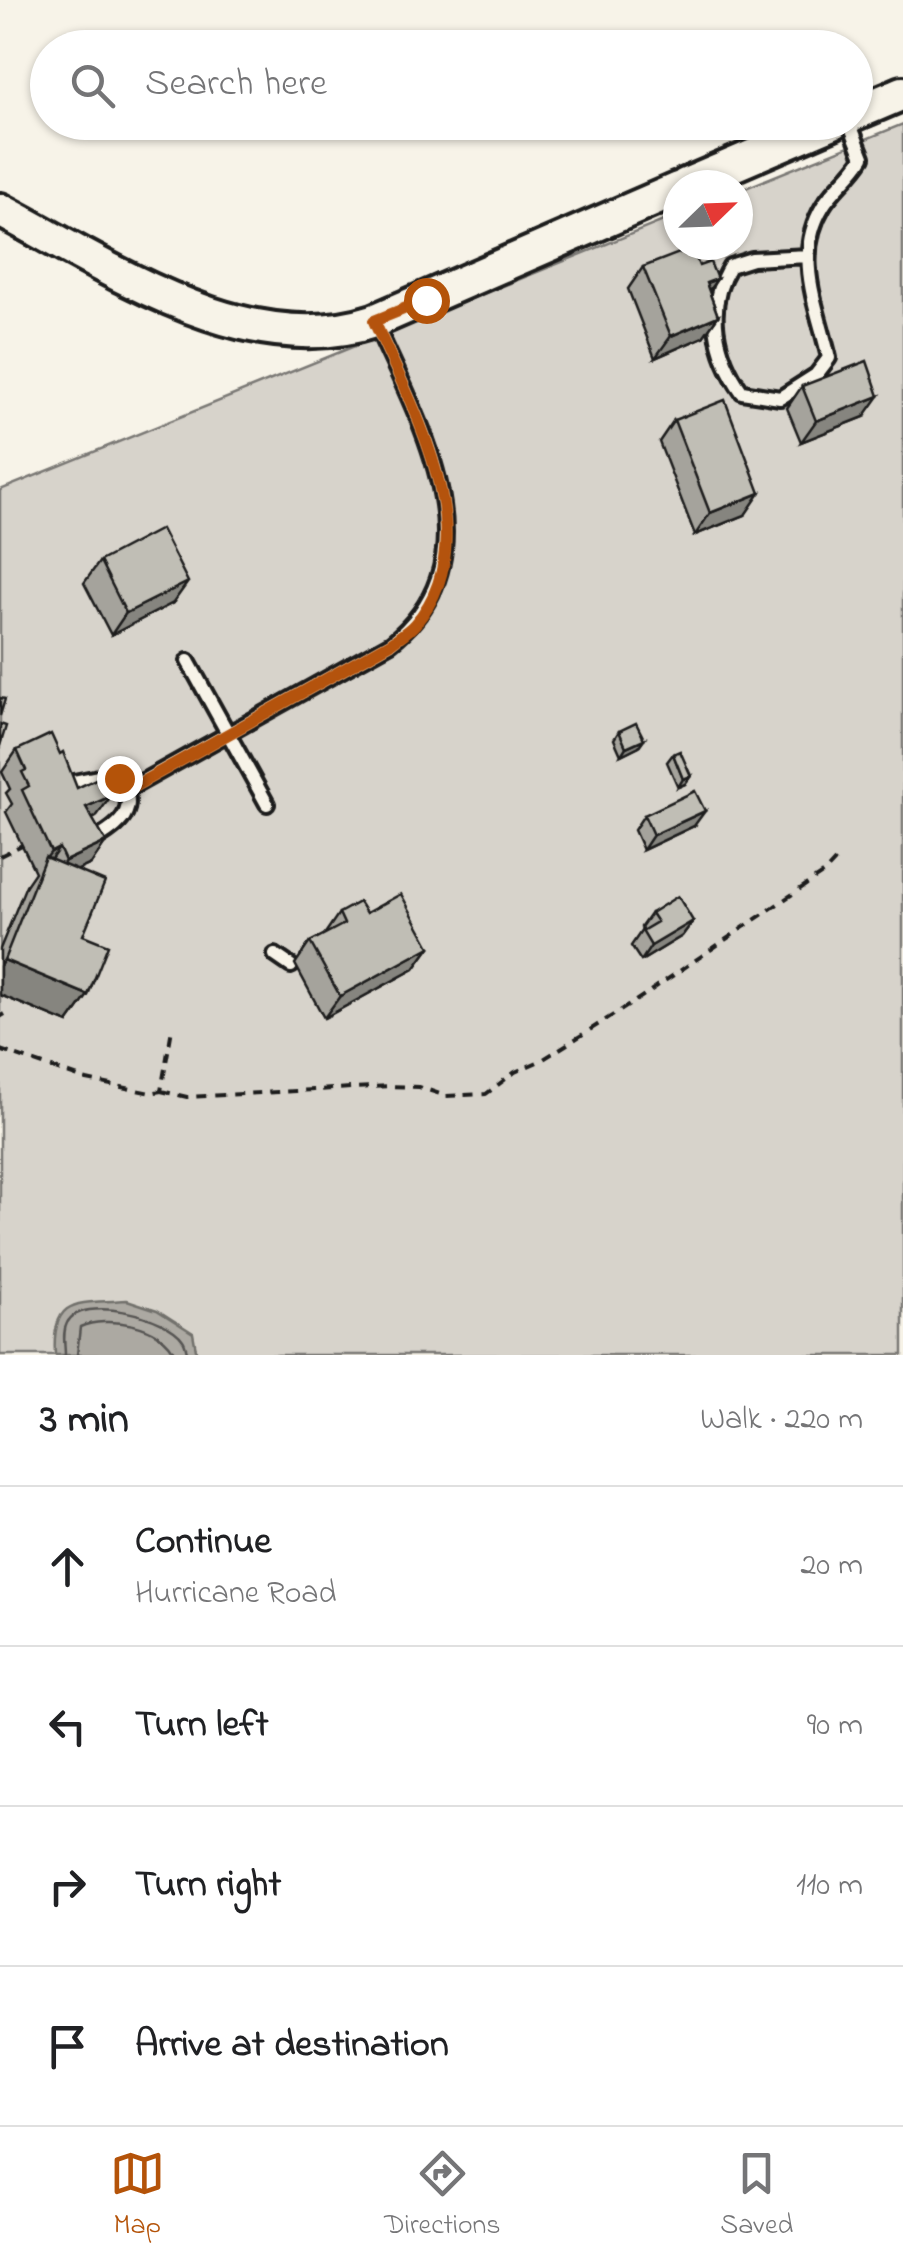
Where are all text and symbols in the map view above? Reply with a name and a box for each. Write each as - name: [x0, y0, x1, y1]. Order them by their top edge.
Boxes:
- search box: [30, 30, 873, 140]
- text: Search here: [145, 57, 327, 113]
- icon: search: [65, 58, 120, 113]
- north arrow: [663, 170, 753, 260]
- route start: [404, 278, 450, 324]
- route end: [97, 756, 143, 802]
- text: 3 min: [40, 1390, 129, 1451]
- text: Walk · 220 m: [700, 1397, 863, 1444]
- text: Continue: [135, 1515, 271, 1571]
- icon: ahead: [40, 1539, 95, 1594]
- text: 20 m: [800, 1543, 863, 1590]
- text: Hurricane Road: [135, 1571, 337, 1618]
- text: Turn left: [135, 1698, 268, 1754]
- icon: left: [40, 1699, 95, 1754]
- text: 90 m: [807, 1703, 863, 1750]
- text: Turn right: [135, 1858, 281, 1914]
- icon: right: [40, 1859, 95, 1914]
- text: 110 m: [796, 1863, 863, 1910]
- text: Arrive at destination: [135, 2018, 449, 2074]
- icon: arrive: [40, 2019, 95, 2074]
- tab: Map: [110, 2146, 165, 2247]
- tab: Directions: [384, 2146, 501, 2247]
- tab: Saved: [720, 2146, 793, 2247]

